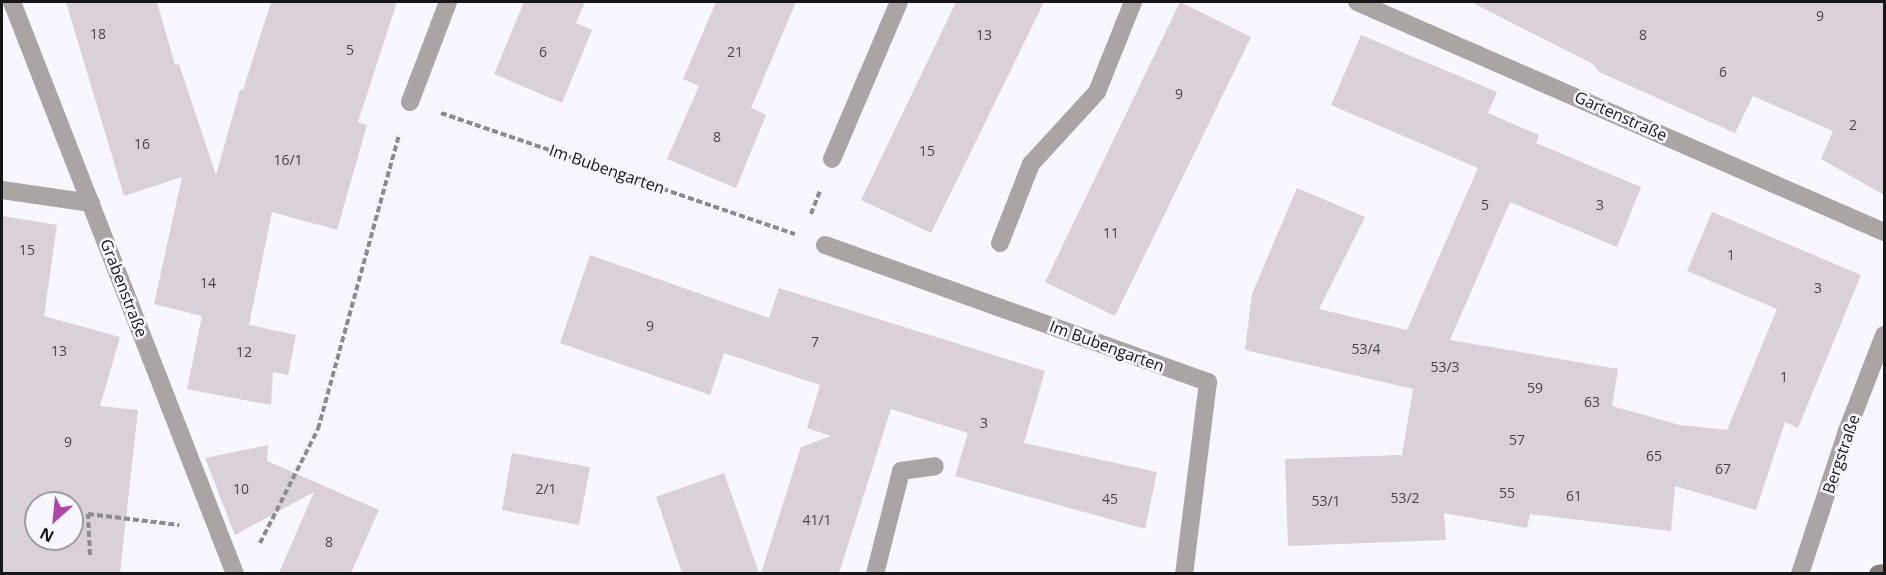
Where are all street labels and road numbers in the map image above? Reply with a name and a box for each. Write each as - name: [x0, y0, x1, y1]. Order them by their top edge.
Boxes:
- street label: Gartenstraße: [1572, 87, 1670, 145]
- street label: Im Bubengarten: [547, 140, 667, 198]
- street label: Grabenstraße: [97, 236, 151, 340]
- street label: Im Bubengarten: [1047, 316, 1167, 376]
- street label: Bergstraße: [1819, 412, 1863, 496]

